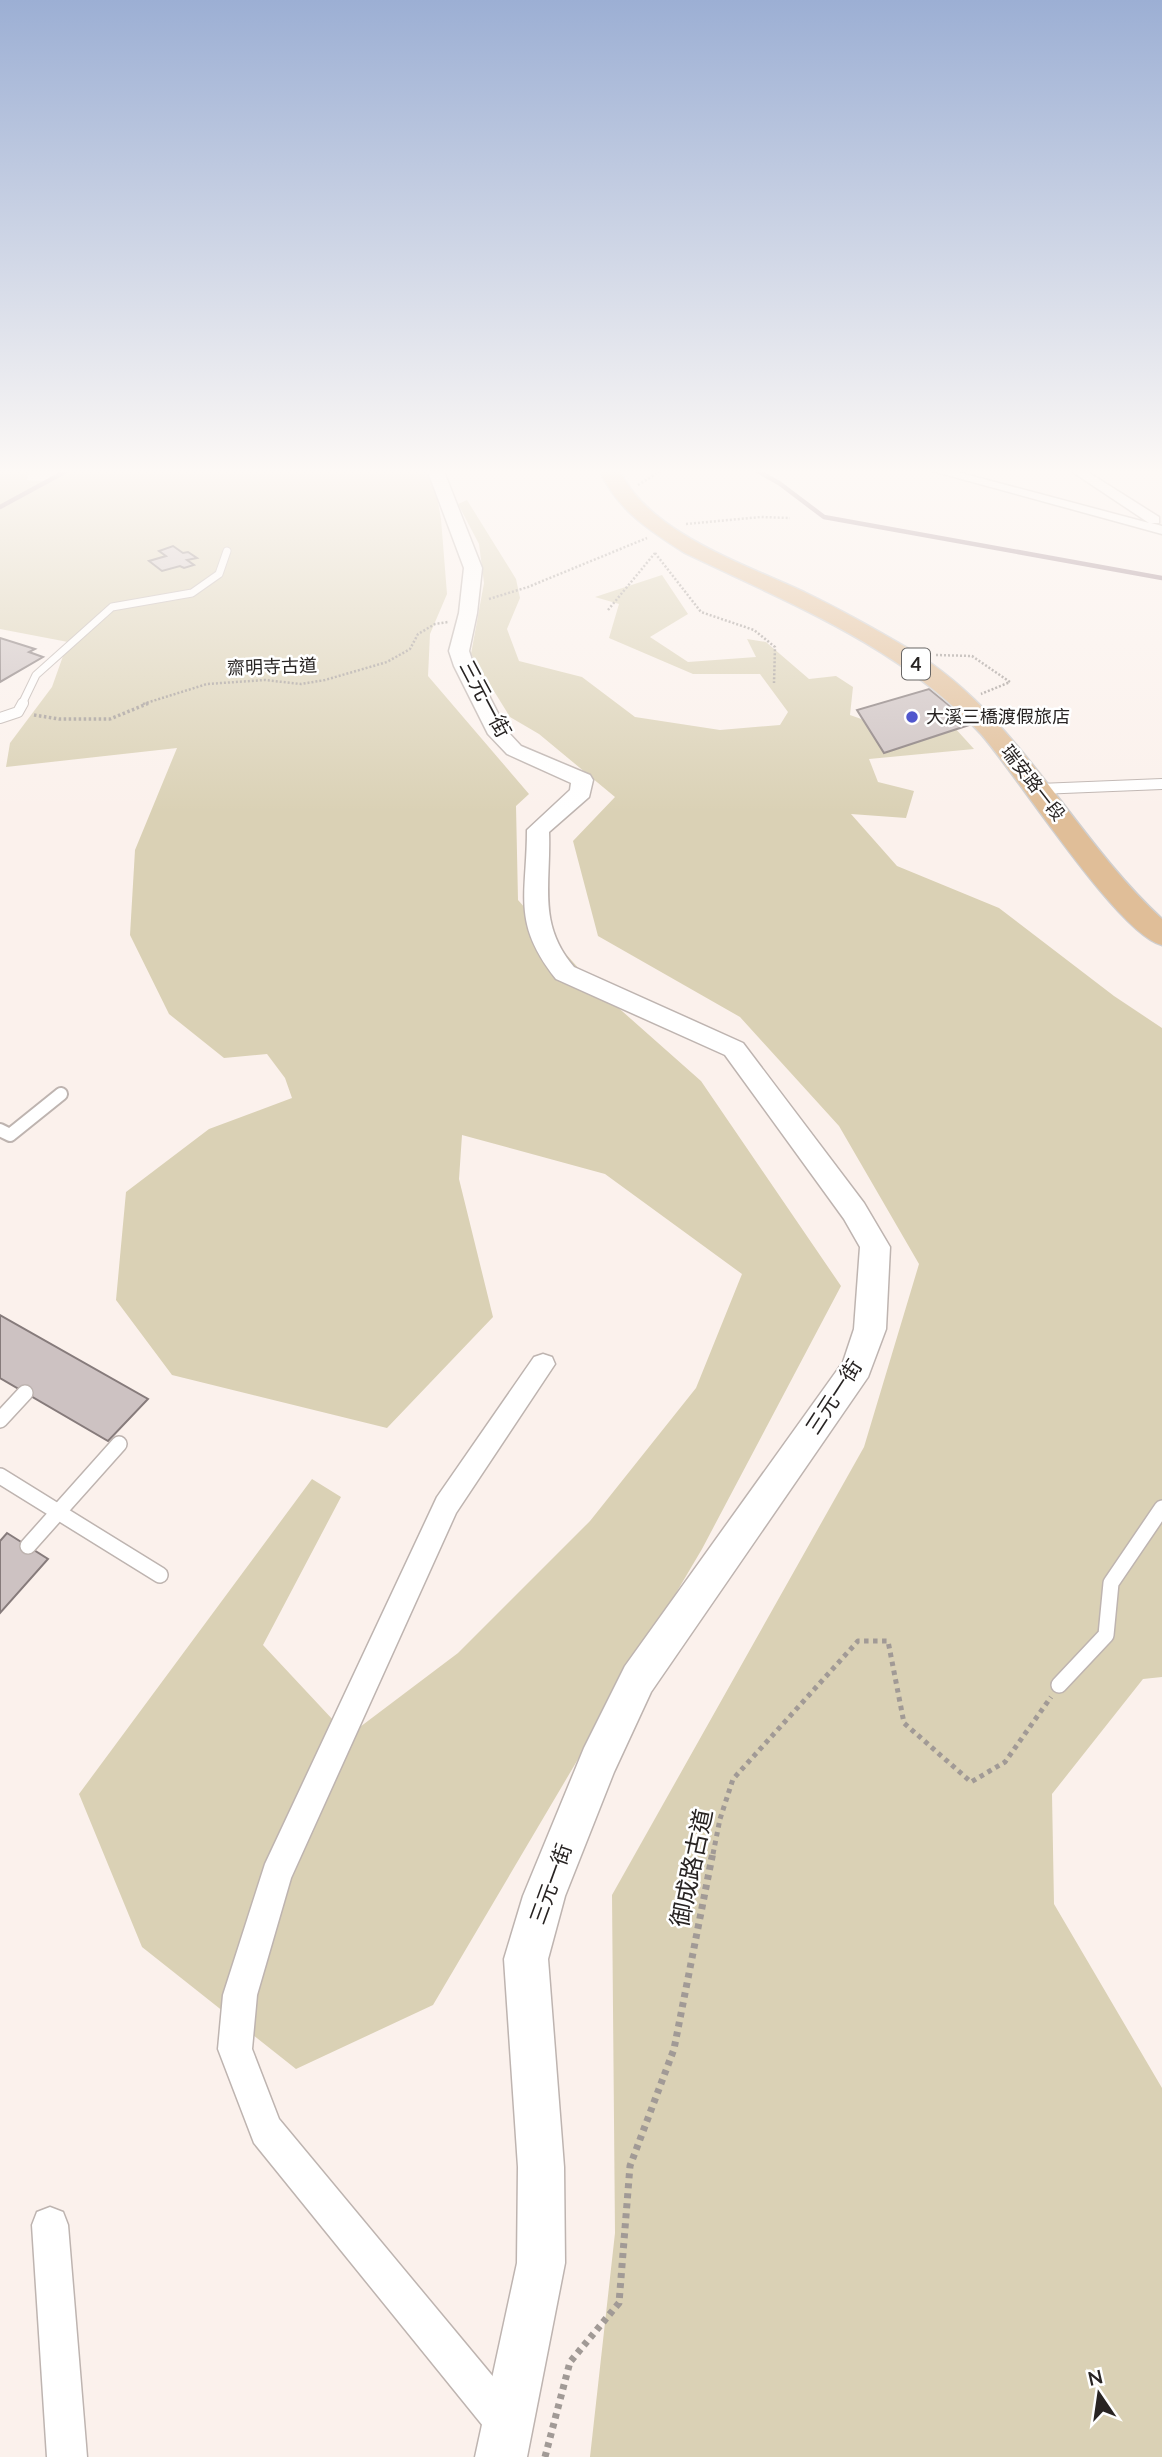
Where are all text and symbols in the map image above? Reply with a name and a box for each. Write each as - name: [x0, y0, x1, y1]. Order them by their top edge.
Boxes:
- road number: 4: [902, 649, 930, 680]
- street label: 齋明寺古道: [227, 653, 317, 679]
- street label: 三元一街: [456, 655, 517, 741]
- place label: 大溪三橋渡假旅店: [926, 705, 1070, 727]
- marker: 大溪三橋渡假旅店: [904, 709, 920, 725]
- street label: 瑞安路一段: [997, 740, 1070, 825]
- street label: 三元一街: [799, 1354, 866, 1438]
- street label: 御成路古道: [664, 1806, 717, 1929]
- street label: 三元一街: [523, 1840, 576, 1927]
- north arrow: [1064, 2359, 1134, 2429]
- text: N: [1085, 2364, 1105, 2390]

